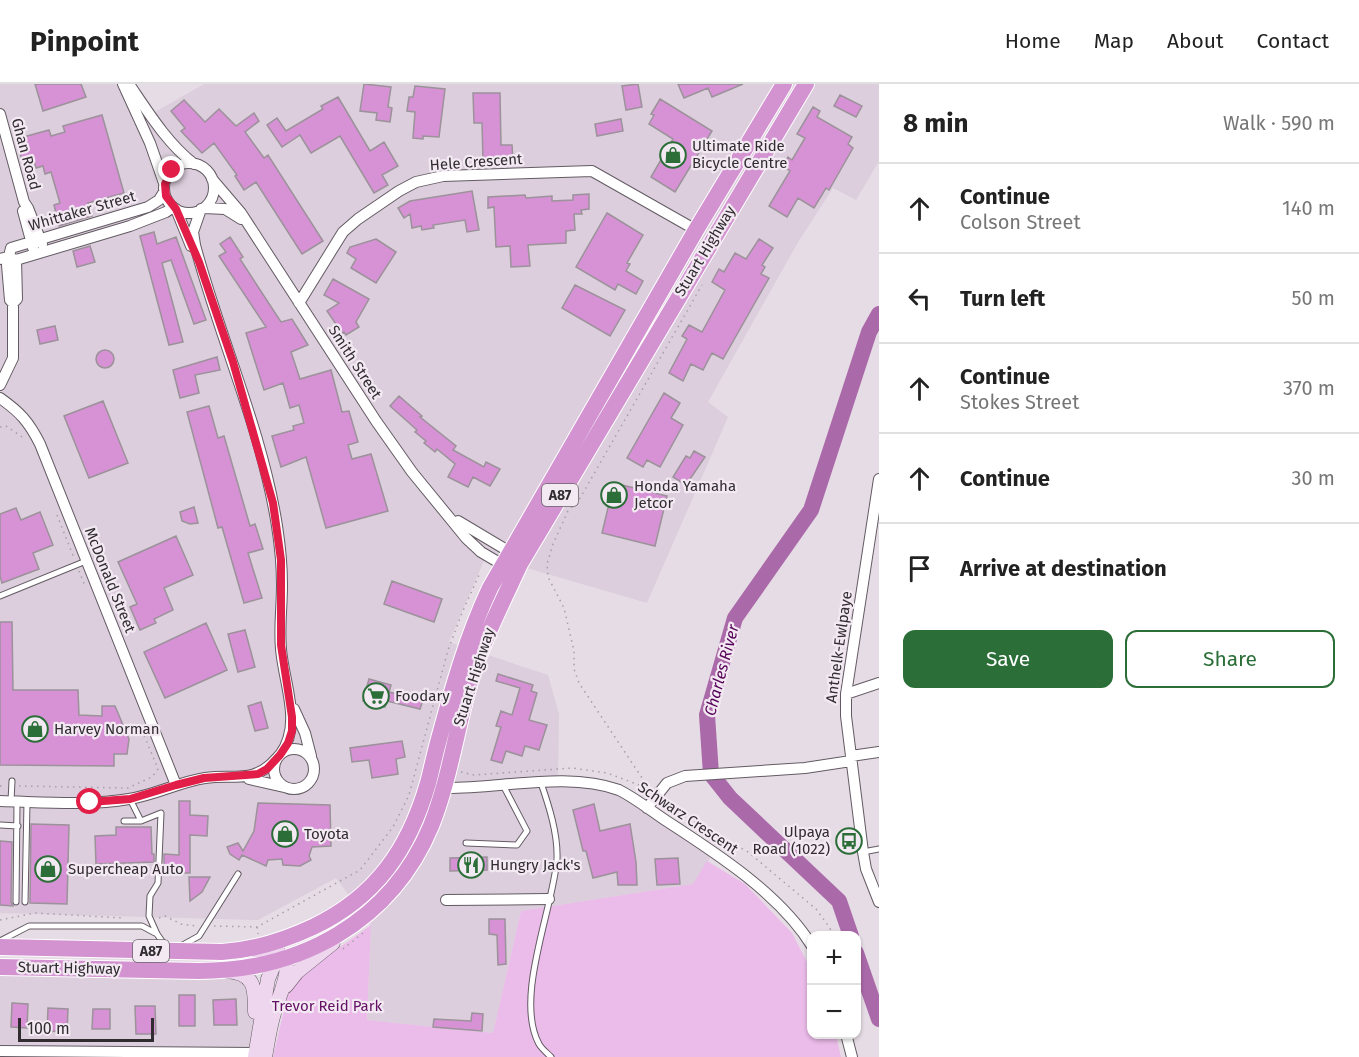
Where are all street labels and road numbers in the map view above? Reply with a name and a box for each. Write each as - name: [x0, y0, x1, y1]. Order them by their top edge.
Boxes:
- street label: Ghan Road: [8, 116, 44, 192]
- street label: Hele Crescent: [429, 150, 523, 174]
- street label: Whittaker Street: [26, 187, 138, 235]
- street label: Stuart Highway: [671, 202, 739, 300]
- street label: Smith Street: [325, 322, 386, 403]
- road number: A87: [542, 484, 578, 506]
- street label: McDonald Street: [81, 525, 140, 636]
- street label: Anthelk-Ewlpaye: [822, 590, 856, 704]
- street label: Stuart Highway: [450, 625, 499, 729]
- street label: Schwarz Crescent: [634, 778, 742, 858]
- road number: A87: [133, 940, 169, 962]
- street label: Stuart Highway: [18, 958, 121, 978]

